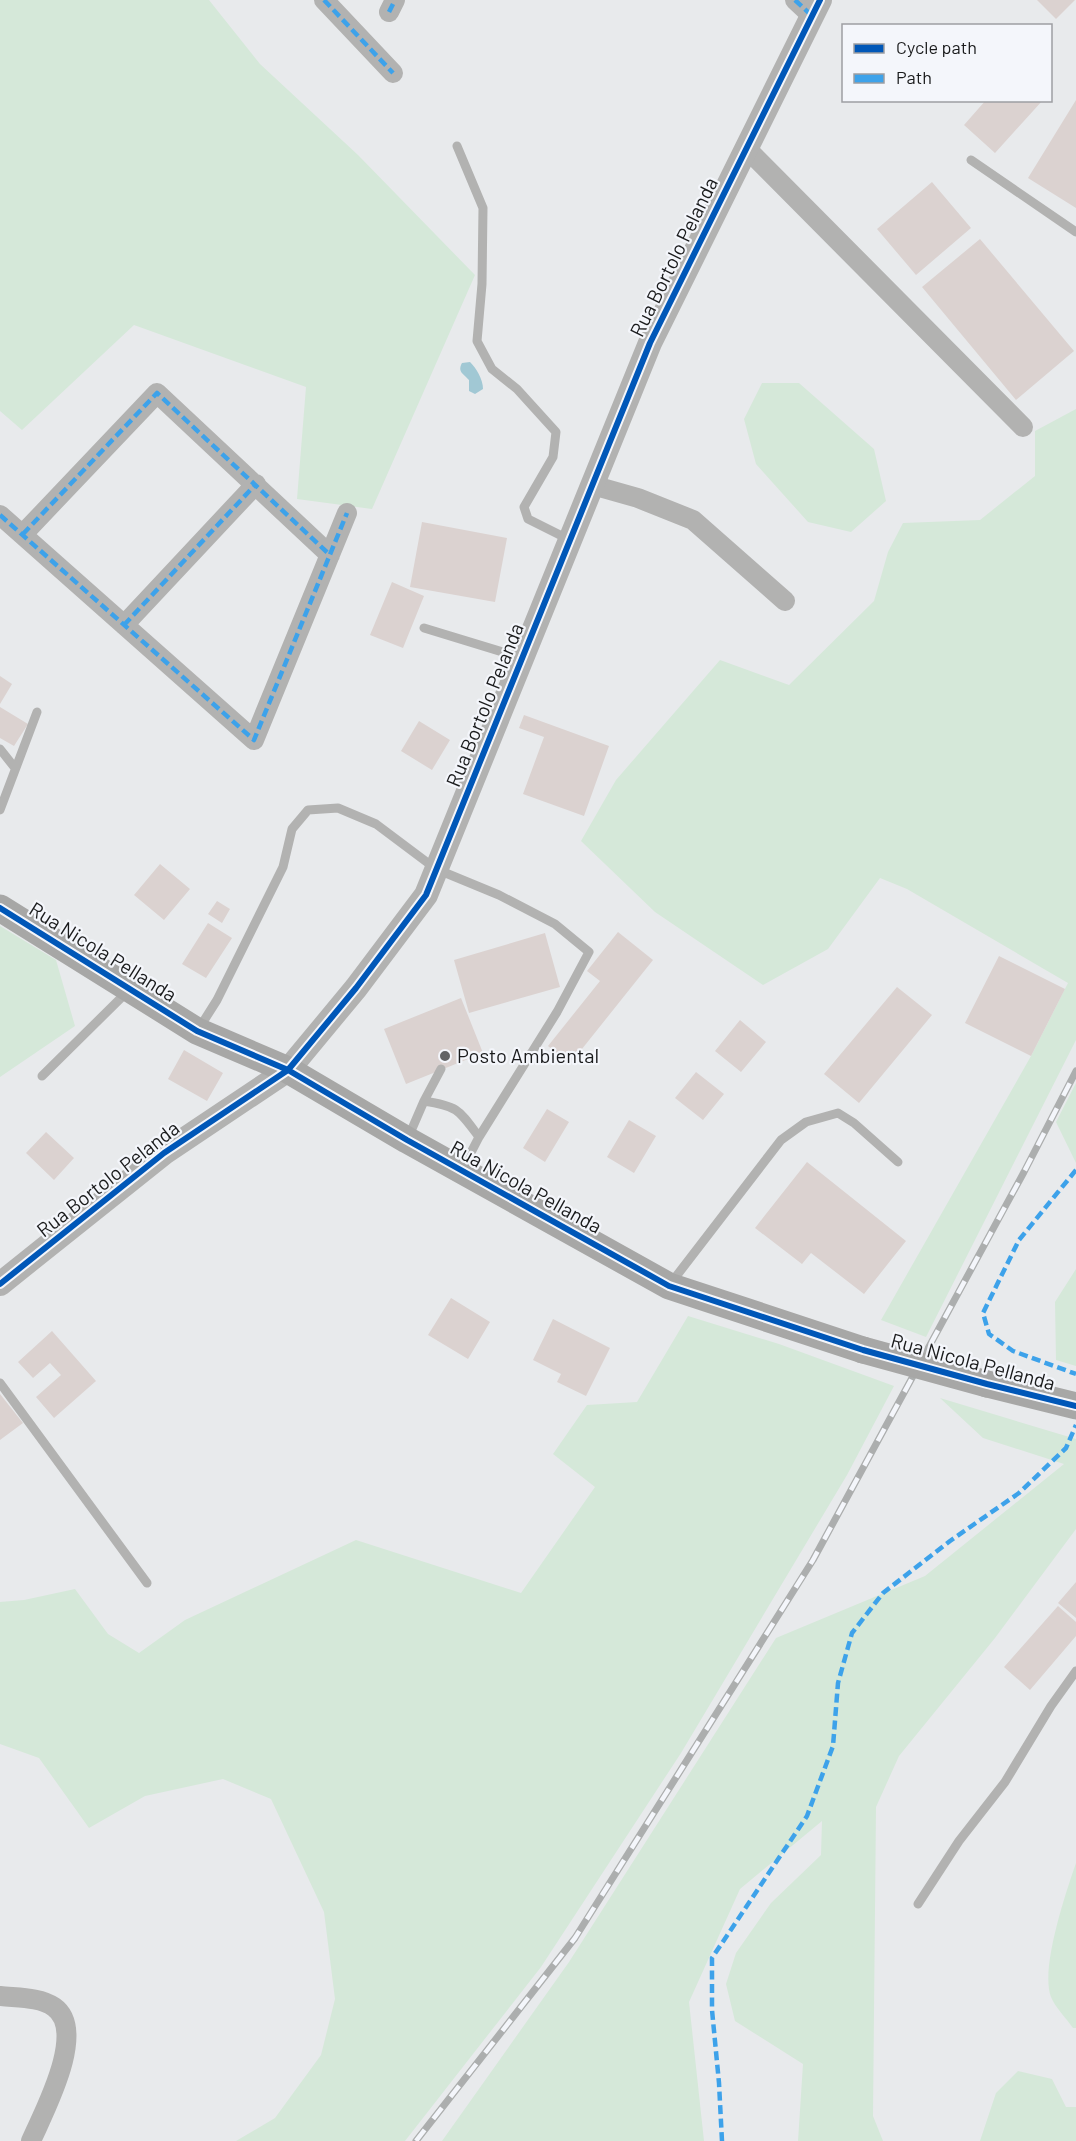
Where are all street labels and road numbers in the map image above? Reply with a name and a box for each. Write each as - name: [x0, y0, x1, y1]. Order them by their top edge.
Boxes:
- street label: Rua Bortolo Pelanda: [624, 173, 722, 340]
- street label: Rua Bortolo Pelanda: [440, 619, 528, 790]
- street label: Rua Nicola Pellanda: [25, 896, 182, 1006]
- street label: Rua Bortolo Pelanda: [31, 1115, 183, 1241]
- street label: Rua Nicola Pellanda: [447, 1135, 606, 1238]
- street label: Rua Nicola Pellanda: [888, 1328, 1058, 1395]

